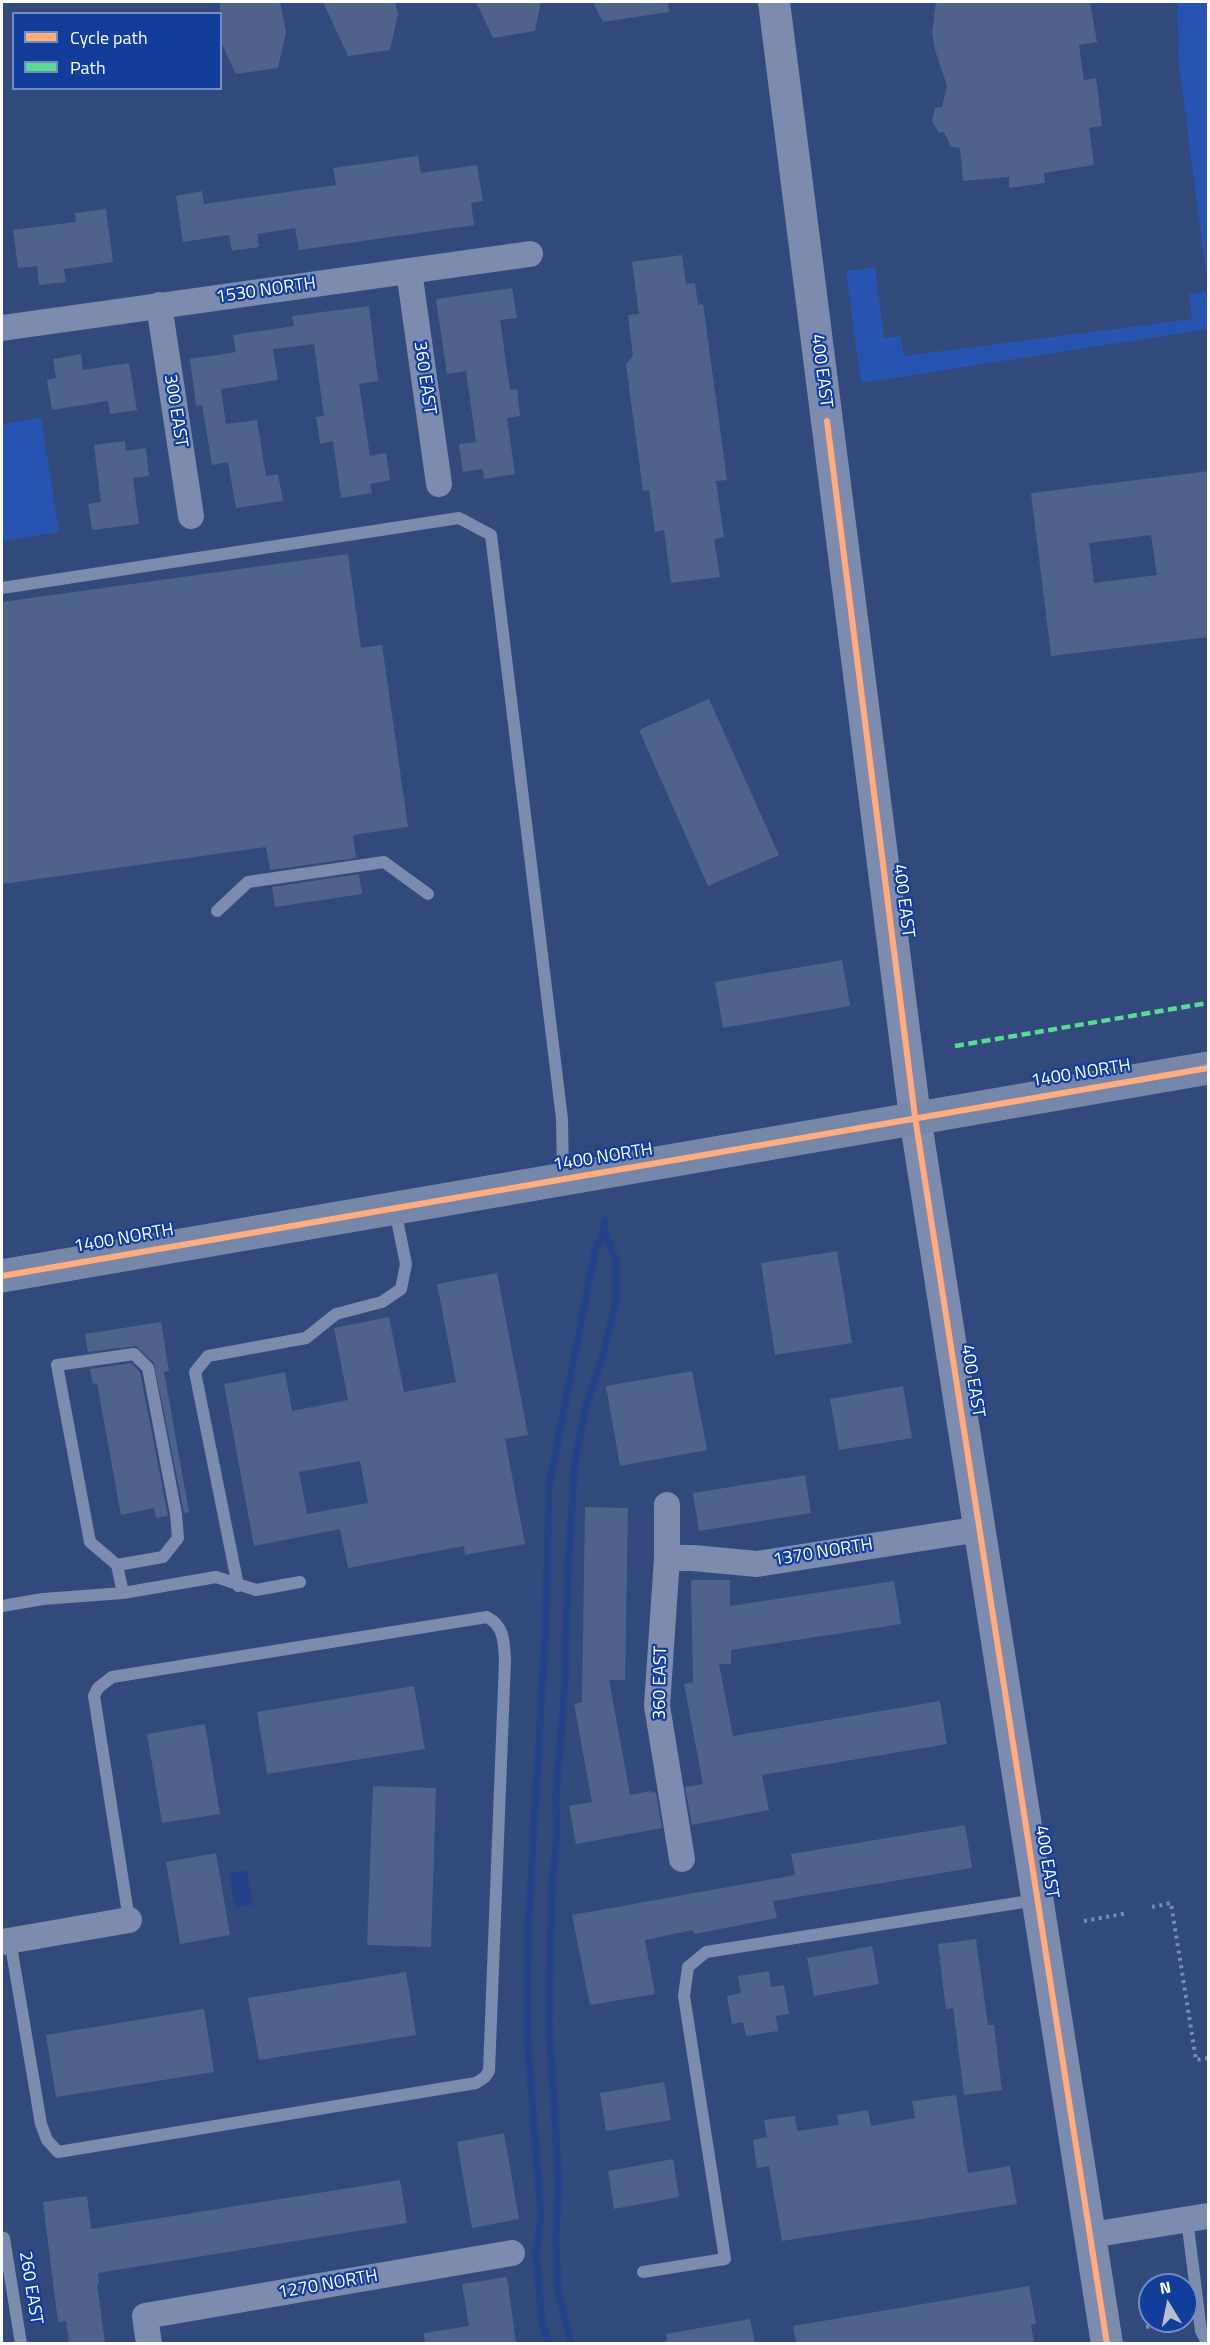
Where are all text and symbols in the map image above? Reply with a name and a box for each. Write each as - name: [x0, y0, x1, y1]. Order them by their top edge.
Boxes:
- legend: [12, 12, 222, 90]
- text: Cycle path: [70, 24, 148, 51]
- text: Path: [70, 54, 106, 81]
- street label: 1530 NORTH: [215, 273, 317, 309]
- street label: 400 EAST: [806, 333, 836, 409]
- street label: 360 EAST: [408, 340, 440, 416]
- street label: 300 EAST: [159, 373, 191, 449]
- street label: 400 EAST: [888, 863, 918, 939]
- street label: 1400 NORTH: [1030, 1055, 1132, 1093]
- street label: 1400 NORTH: [552, 1139, 654, 1177]
- street label: 1400 NORTH: [72, 1220, 176, 1258]
- street label: 400 EAST: [956, 1343, 988, 1419]
- street label: 1370 NORTH: [772, 1534, 874, 1572]
- street label: 360 EAST: [650, 1646, 672, 1720]
- street label: 400 EAST: [1030, 1824, 1062, 1900]
- street label: 260 EAST: [14, 2250, 46, 2326]
- street label: 1270 NORTH: [276, 2266, 380, 2304]
- north arrow: [1138, 2273, 1198, 2333]
- text: N: [1158, 2274, 1173, 2300]

